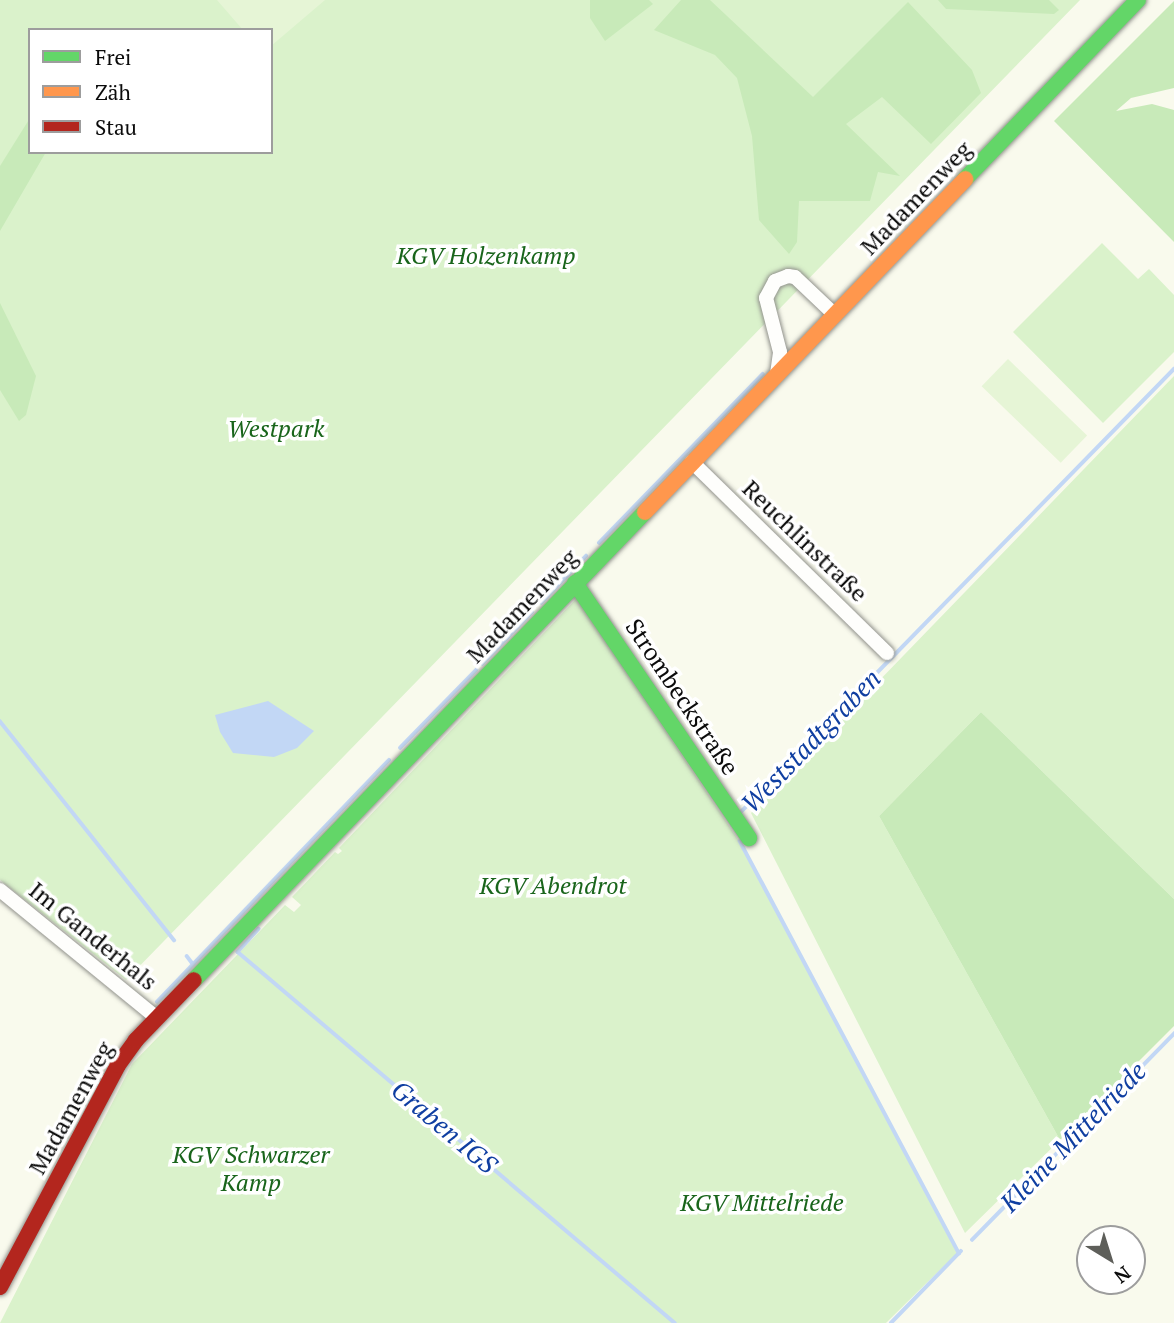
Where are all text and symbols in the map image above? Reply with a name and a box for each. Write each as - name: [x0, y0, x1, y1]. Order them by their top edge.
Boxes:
- legend: [28, 28, 273, 154]
- text: Frei: [95, 43, 131, 71]
- text: Zäh: [95, 78, 131, 106]
- text: Stau: [95, 113, 137, 141]
- street label: Madamenweg: [854, 135, 978, 261]
- park label: KGV Holzenkamp: [396, 242, 576, 270]
- park label: Westpark: [228, 415, 324, 443]
- street label: Reuchlinstraße: [736, 474, 874, 608]
- street label: Madamenweg: [460, 543, 584, 669]
- street label: Strombeckstraße: [619, 614, 745, 780]
- water label: Weststadtgraben: [735, 663, 887, 819]
- park label: KGV Abendrot: [479, 872, 627, 900]
- street label: Im Ganderhals: [23, 876, 163, 996]
- street label: Madamenweg: [23, 1037, 119, 1179]
- water label: Kleine Mittelriede: [994, 1056, 1152, 1218]
- water label: Graben IGS: [385, 1074, 503, 1180]
- park label: KGV Schwarzer Kamp: [172, 1141, 330, 1197]
- park label: KGV Mittelriede: [680, 1189, 844, 1217]
- north arrow: [1076, 1225, 1146, 1295]
- text: N: [1110, 1261, 1136, 1290]

